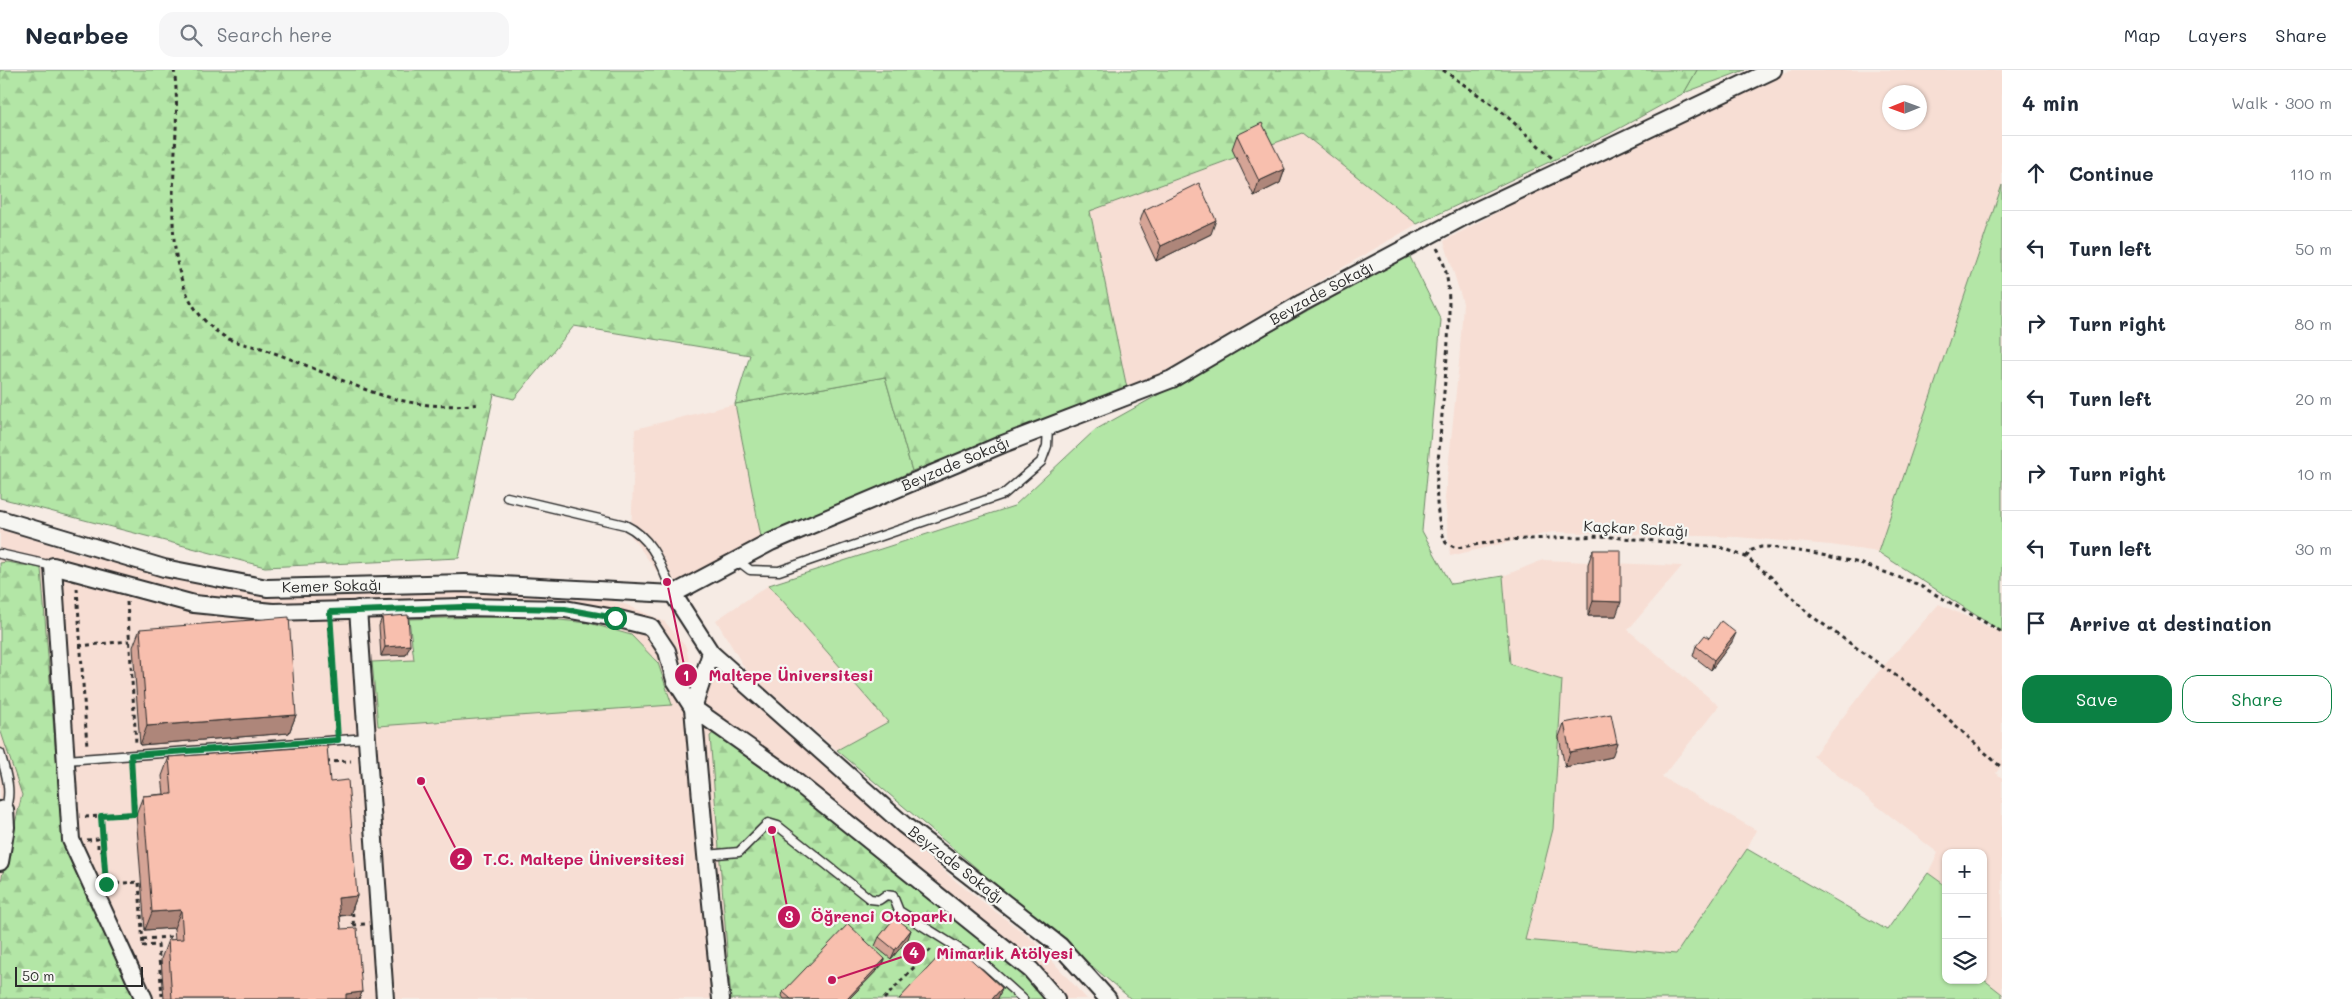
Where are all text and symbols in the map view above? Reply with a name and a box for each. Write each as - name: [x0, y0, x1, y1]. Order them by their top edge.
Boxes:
- search box: [159, 12, 509, 57]
- text: Nearbee: [25, 19, 129, 50]
- icon: search: [177, 21, 205, 49]
- text: Search here: [217, 22, 332, 47]
- text: Map: [2124, 23, 2160, 47]
- text: Layers: [2188, 23, 2247, 47]
- text: Share: [2275, 23, 2327, 47]
- north arrow: [1882, 85, 1927, 130]
- text: 4 min: [2022, 89, 2079, 116]
- text: Walk · 300 m: [2231, 92, 2332, 113]
- icon: ahead: [2022, 159, 2050, 187]
- text: Continue: [2069, 161, 2154, 186]
- text: 110 m: [2290, 163, 2332, 184]
- icon: left: [2022, 234, 2050, 262]
- text: Turn left: [2069, 236, 2152, 261]
- text: 50 m: [2295, 238, 2332, 259]
- street label: Beyzade Sokağı: [1265, 256, 1377, 329]
- icon: right: [2022, 309, 2050, 337]
- text: Turn right: [2069, 311, 2166, 336]
- text: 80 m: [2295, 313, 2332, 334]
- icon: left: [2022, 384, 2050, 412]
- text: Turn left: [2069, 386, 2152, 411]
- text: 20 m: [2295, 388, 2332, 409]
- street label: Beyzade Sokağı: [898, 431, 1012, 495]
- icon: right: [2022, 459, 2050, 487]
- text: Turn right: [2069, 461, 2166, 486]
- text: 10 m: [2297, 463, 2332, 484]
- street label: Kaçkar Sokağı: [1583, 515, 1689, 541]
- icon: left: [2022, 534, 2050, 562]
- text: Turn left: [2069, 536, 2152, 561]
- text: 30 m: [2295, 538, 2332, 559]
- street label: Kemer Sokağı: [282, 574, 382, 597]
- route start: [604, 607, 627, 630]
- icon: arrive: [2022, 609, 2050, 637]
- text: Arrive at destination: [2069, 611, 2272, 636]
- callout: Maltepe Üniversitesi: [674, 660, 884, 691]
- text: Maltepe Üniversitesi: [708, 664, 874, 685]
- text: 1: [683, 665, 689, 685]
- button: Save: [2022, 675, 2172, 723]
- button: Share: [2182, 675, 2332, 723]
- street label: Beyzade Sokağı: [905, 821, 1008, 908]
- callout: T.C. Maltepe Üniversitesi: [448, 844, 695, 875]
- text: T.C. Maltepe Üniversitesi: [483, 848, 685, 869]
- text: 2: [457, 849, 465, 869]
- map controls: [1942, 849, 1987, 984]
- button: +: [1942, 849, 1987, 894]
- route end: [95, 873, 118, 896]
- button: −: [1942, 894, 1987, 939]
- callout: Öğrenci Otoparkı: [776, 901, 964, 932]
- text: Öğrenci Otoparkı: [811, 905, 953, 926]
- text: 3: [784, 906, 794, 926]
- callout: Mimarlık Atölyesi: [901, 937, 1084, 968]
- button: layers: [1942, 939, 1987, 984]
- text: 4: [909, 942, 919, 962]
- text: Mimarlık Atölyesi: [936, 942, 1074, 963]
- scale bar: [15, 964, 142, 987]
- text: 50 m: [22, 966, 54, 985]

